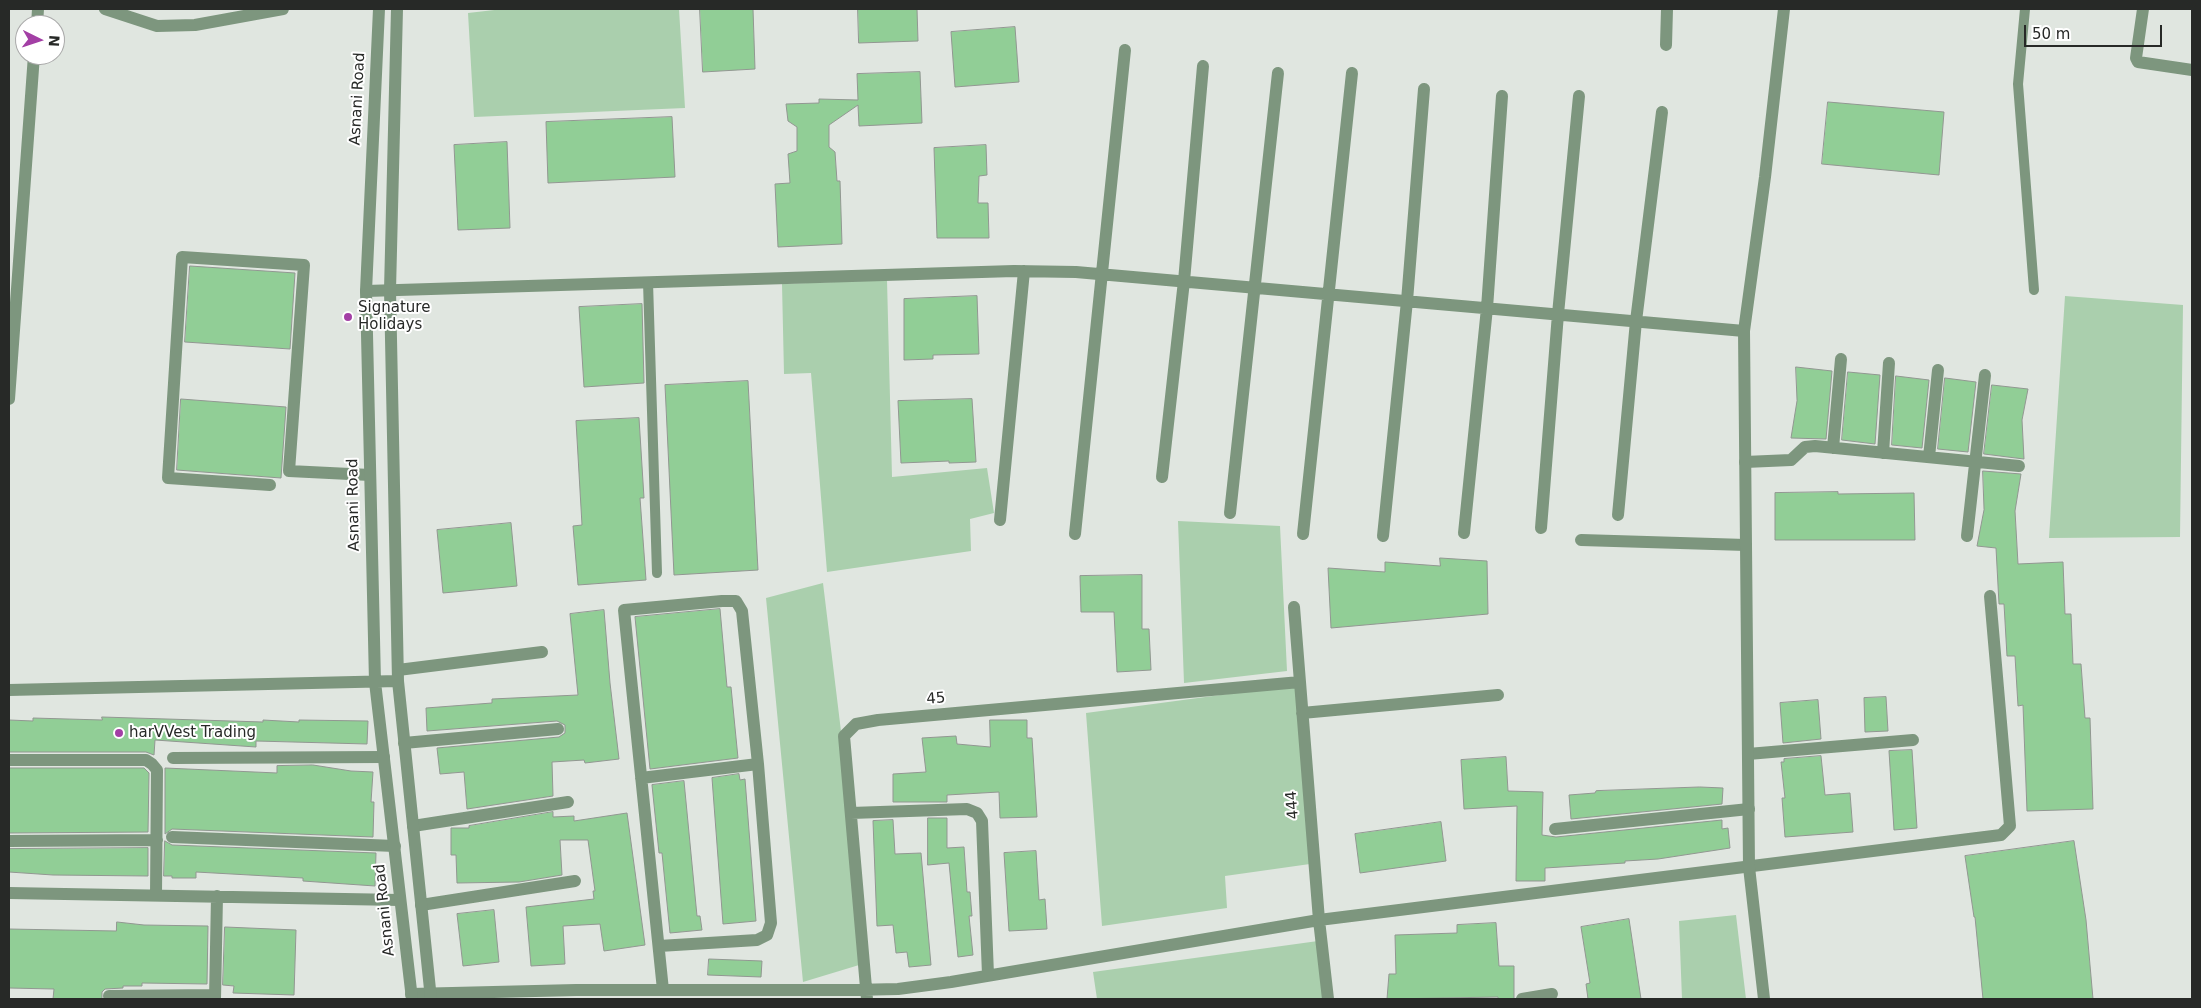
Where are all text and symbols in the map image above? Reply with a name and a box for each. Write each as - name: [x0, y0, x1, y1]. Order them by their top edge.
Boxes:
- north arrow: [15, 15, 65, 65]
- scale bar: [2026, 15, 2164, 47]
- text: 50 m: [2032, 25, 2070, 43]
- text: N: [46, 35, 62, 47]
- street label: Asnani Road: [347, 52, 369, 146]
- place label: Signature Holidays: [358, 299, 430, 334]
- marker: Signature Holidays: [342, 311, 354, 323]
- street label: Asnani Road: [344, 458, 364, 552]
- street label: 45: [926, 689, 946, 709]
- place label: harVVest Trading: [129, 724, 256, 742]
- marker: harVVest Trading: [113, 727, 125, 739]
- street label: 444: [1283, 790, 1303, 820]
- street label: Asnani Road: [371, 863, 399, 957]

